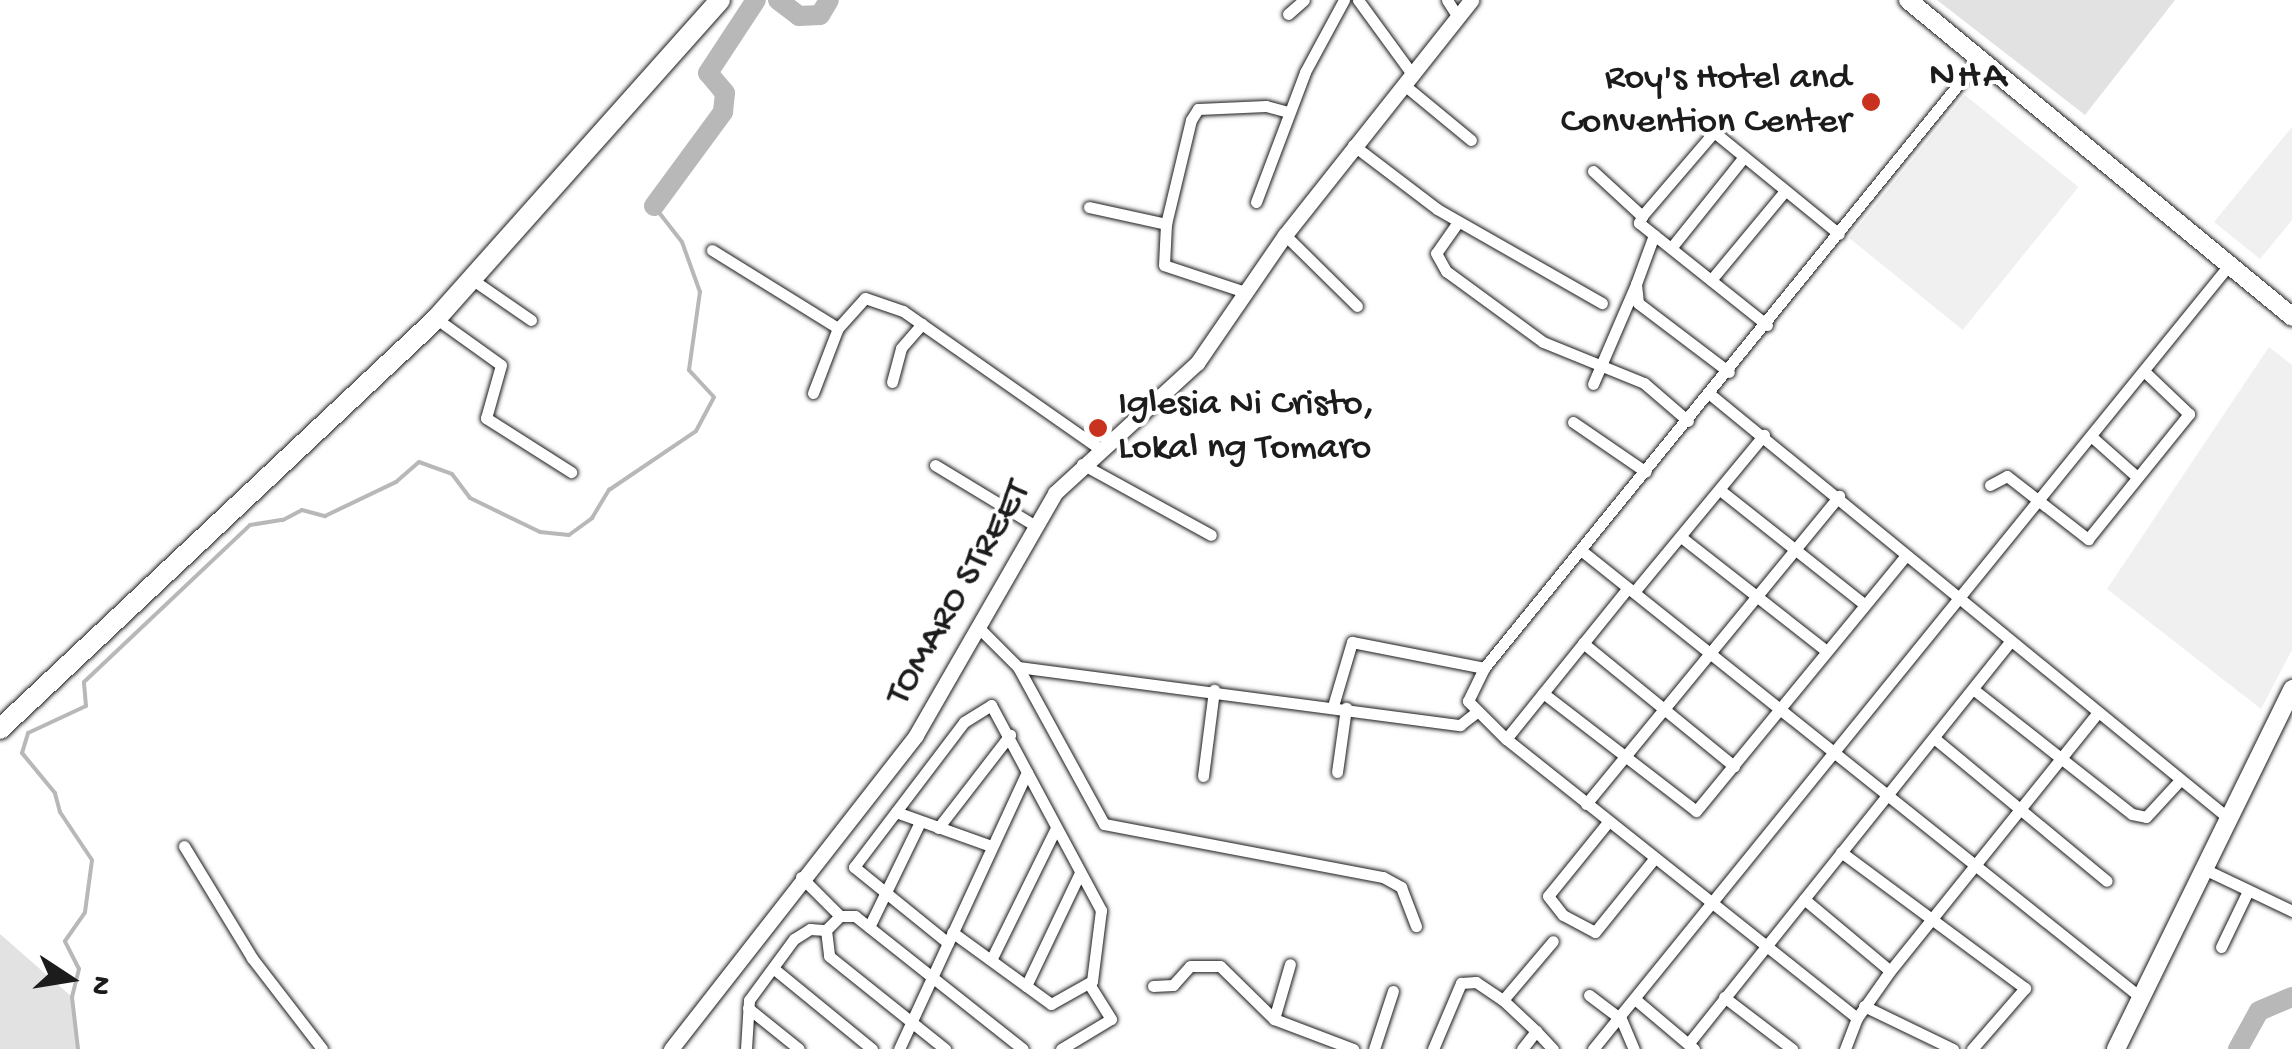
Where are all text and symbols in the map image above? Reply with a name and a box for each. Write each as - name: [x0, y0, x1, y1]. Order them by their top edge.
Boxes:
- district label: NHA: [1929, 54, 2009, 102]
- place label: Roy's Hotel and Convention Center: [1561, 57, 1851, 146]
- marker: Roy's Hotel and Convention Center: [1860, 91, 1882, 113]
- place label: Iglesia Ni Cristo, Lokal ng Tomaro: [1118, 383, 1375, 472]
- marker: Iglesia Ni Cristo, Lokal ng Tomaro: [1087, 417, 1109, 439]
- street label: TOMARO STREET: [877, 473, 1043, 715]
- north arrow: [20, 929, 120, 1029]
- text: N: [82, 973, 118, 998]

